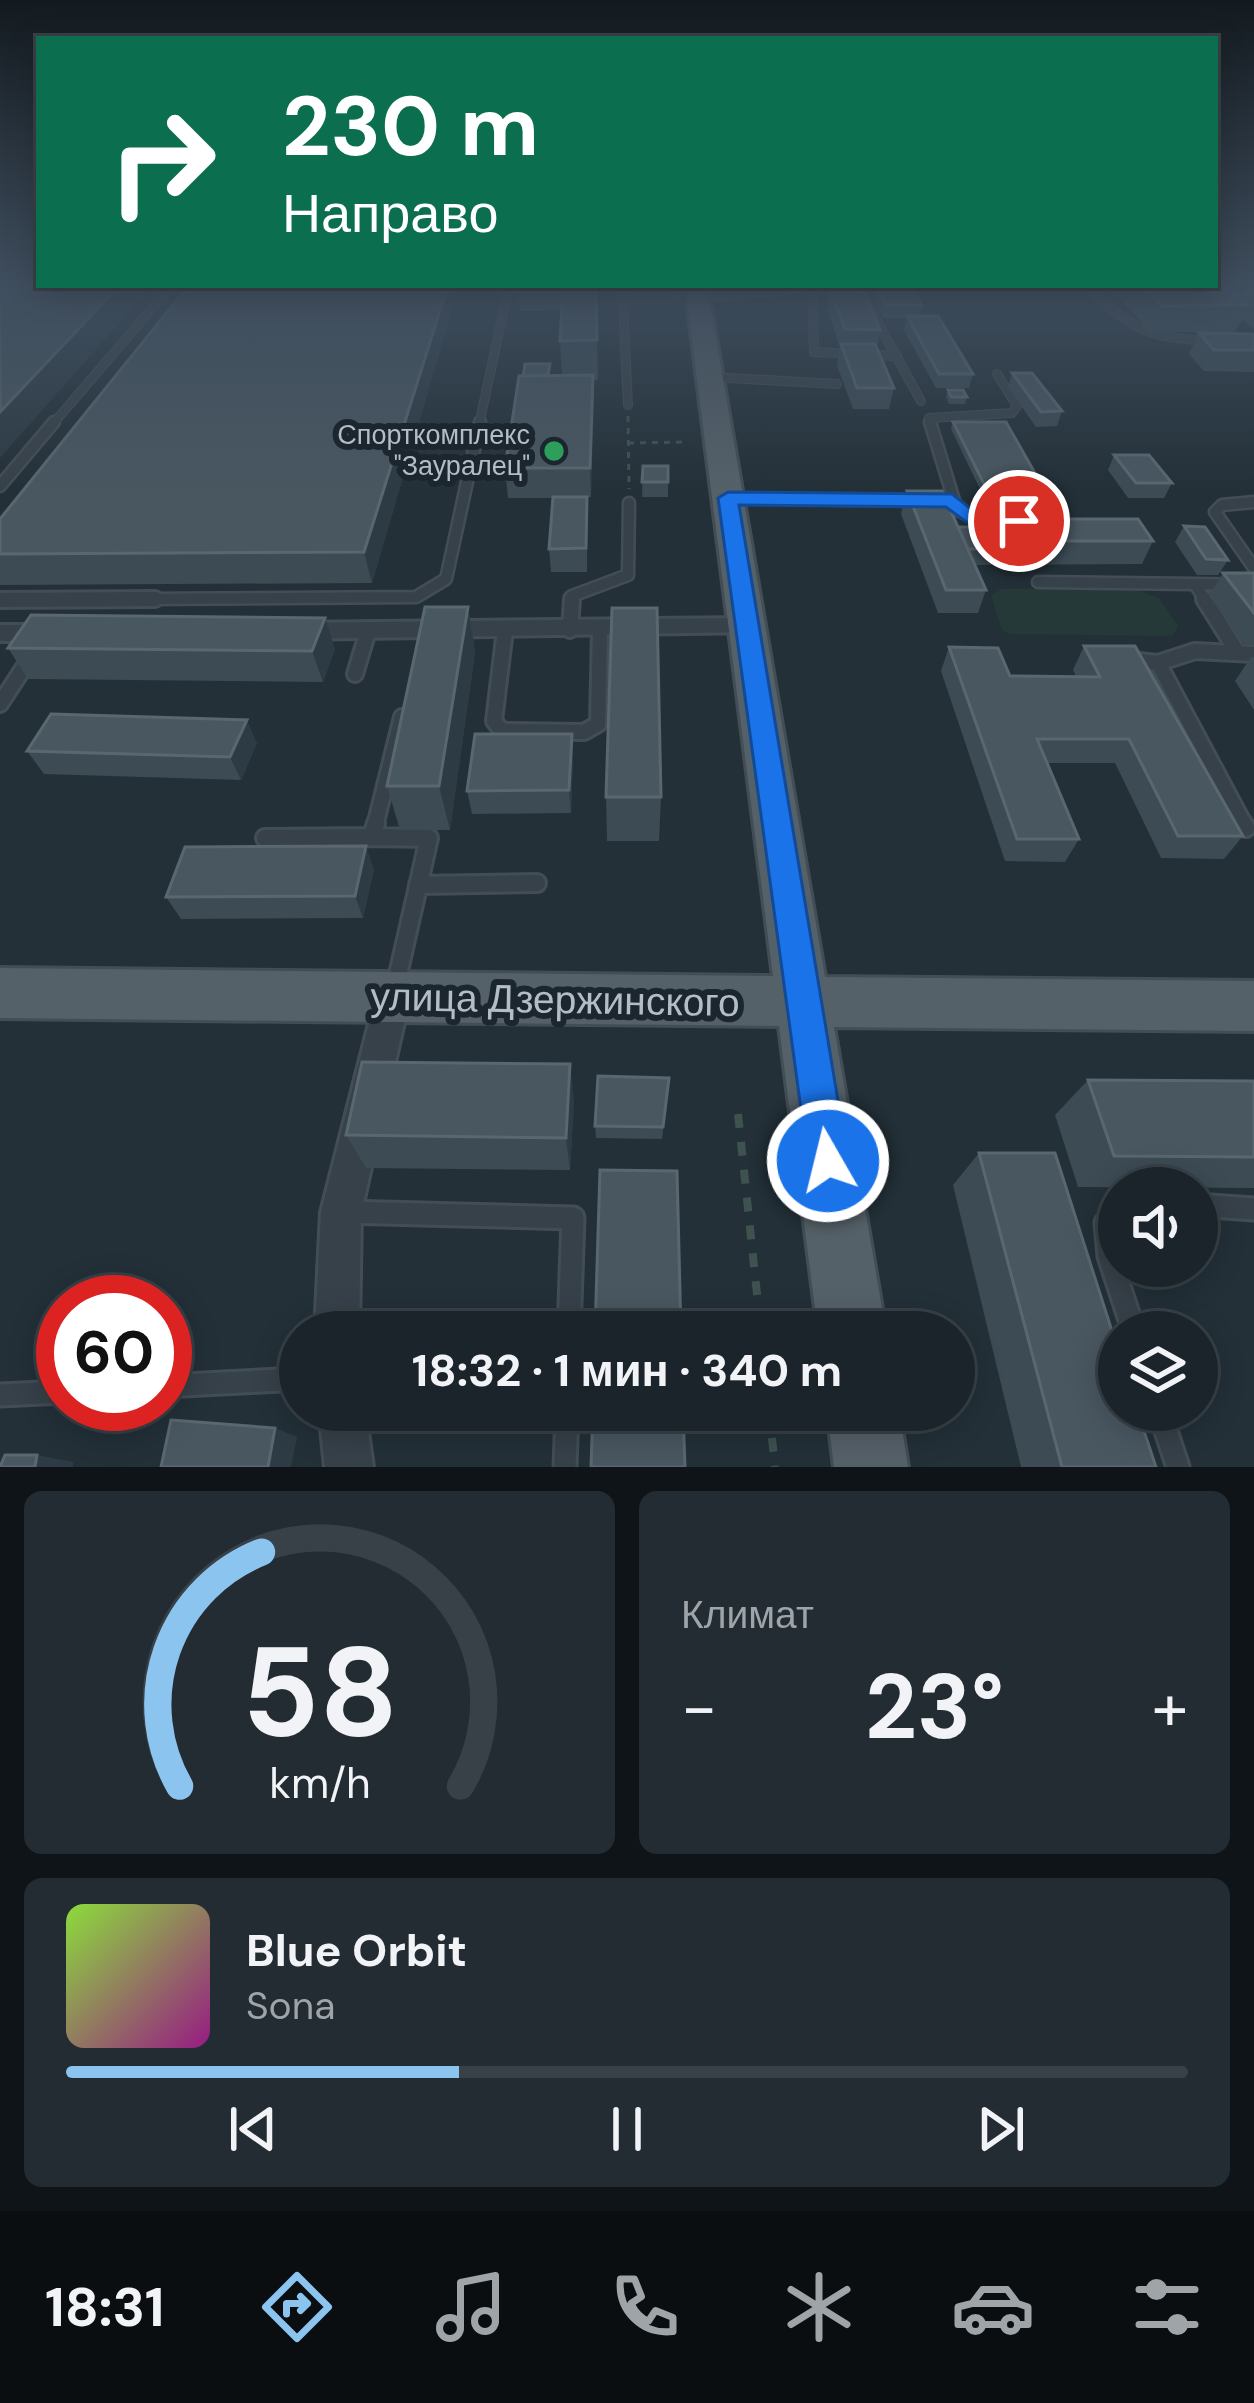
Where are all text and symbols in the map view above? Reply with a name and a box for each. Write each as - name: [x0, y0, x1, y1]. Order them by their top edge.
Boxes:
- text: 230 m: [282, 72, 539, 181]
- icon: right: [84, 84, 240, 240]
- text: Направо: [282, 178, 498, 249]
- place label: Спорткомплекс "Зауралец": [337, 417, 530, 483]
- marker: Спорткомплекс "Зауралец": [541, 438, 567, 464]
- pin: [968, 470, 1070, 572]
- icon: arrive: [986, 488, 1052, 554]
- street label: улица Дзержинского: [370, 971, 740, 1028]
- position arrow: [765, 1098, 891, 1224]
- map controls: [1098, 1167, 1218, 1431]
- button: sound: [1098, 1167, 1218, 1287]
- speed limit sign: 60: [36, 1275, 192, 1431]
- button: layers: [1098, 1311, 1218, 1431]
- text: 18:32 · 1 мин · 340 m: [412, 1341, 842, 1400]
- text: Климат: [681, 1589, 814, 1640]
- text: 58: [241, 1611, 398, 1774]
- text: 23°: [865, 1649, 1004, 1766]
- text: −: [681, 1665, 717, 1750]
- text: +: [1152, 1665, 1188, 1750]
- text: km/h: [269, 1754, 370, 1810]
- text: Blue Orbit: [246, 1921, 467, 1980]
- text: Sona: [246, 1980, 335, 2031]
- icon: previous: [220, 2096, 286, 2162]
- icon: pause: [594, 2096, 660, 2162]
- icon: next: [968, 2096, 1034, 2162]
- icon: directions: [255, 2265, 339, 2349]
- icon: music: [429, 2265, 513, 2349]
- icon: phone: [603, 2265, 687, 2349]
- icon: climate: [777, 2265, 861, 2349]
- icon: car: [951, 2265, 1035, 2349]
- icon: filters: [1125, 2265, 1209, 2349]
- text: 18:31: [45, 2272, 164, 2343]

